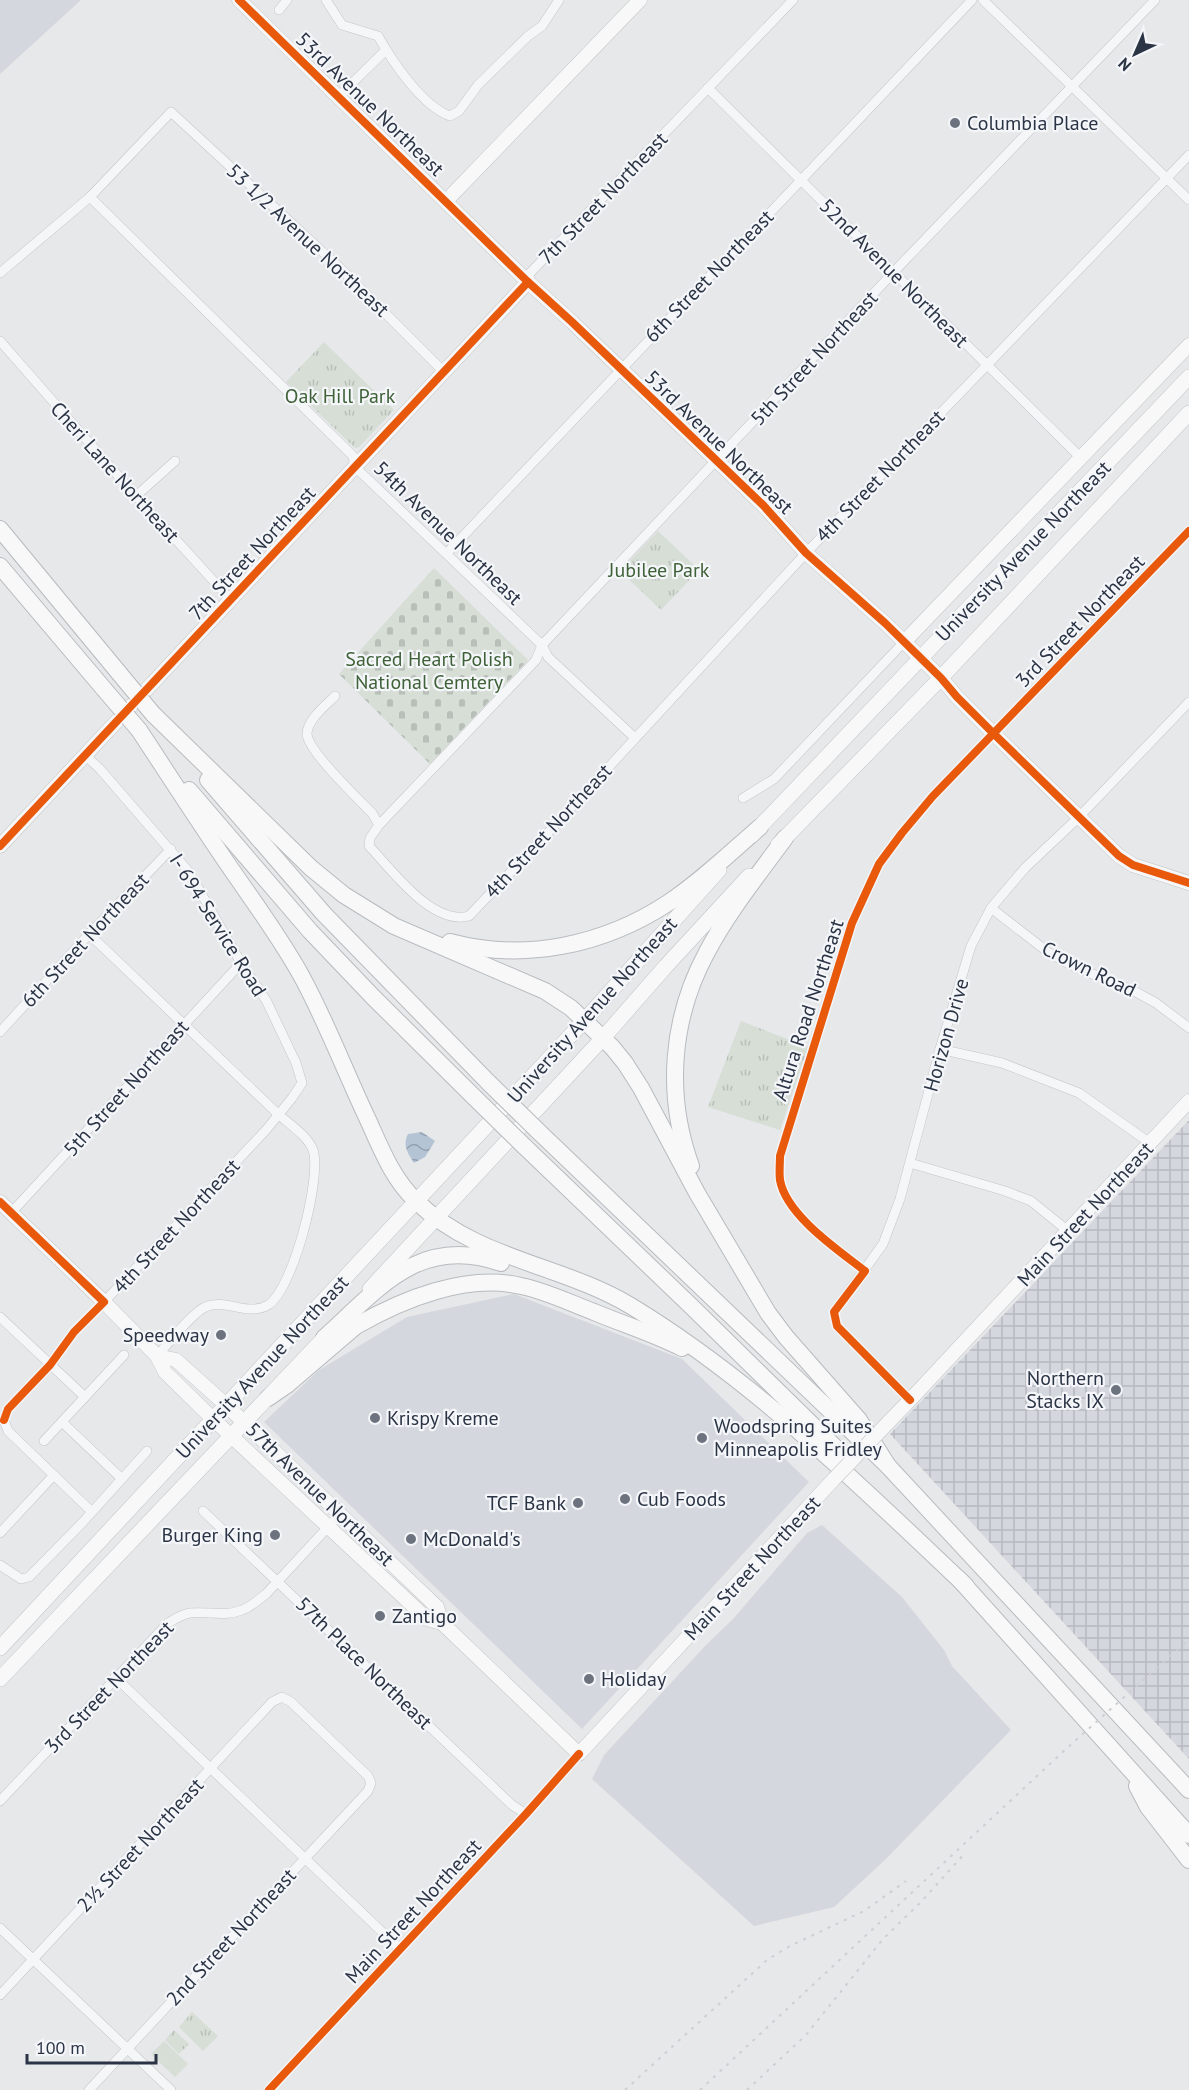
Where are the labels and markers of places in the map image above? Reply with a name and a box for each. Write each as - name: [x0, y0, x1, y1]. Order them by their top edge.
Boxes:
- place label: Columbia Place: [967, 110, 1098, 136]
- marker: Columbia Place: [948, 116, 962, 130]
- place label: Speedway: [123, 1322, 210, 1348]
- marker: Speedway: [214, 1328, 228, 1342]
- place label: Northern Stacks IX: [1026, 1365, 1104, 1414]
- marker: Northern Stacks IX: [1109, 1383, 1123, 1397]
- place label: Krispy Kreme: [387, 1405, 499, 1431]
- marker: Krispy Kreme: [368, 1411, 382, 1425]
- place label: Woodspring Suites Minneapolis Fridley: [714, 1413, 882, 1462]
- marker: Woodspring Suites Minneapolis Fridley: [695, 1431, 709, 1445]
- place label: Cub Foods: [637, 1486, 726, 1512]
- place label: TCF Bank: [487, 1490, 566, 1516]
- marker: Cub Foods: [618, 1492, 632, 1506]
- marker: TCF Bank: [571, 1496, 585, 1510]
- place label: Burger King: [161, 1522, 263, 1548]
- place label: McDonald's: [423, 1526, 521, 1552]
- marker: Burger King: [268, 1528, 282, 1542]
- marker: McDonald's: [404, 1532, 418, 1546]
- place label: Zantigo: [392, 1603, 457, 1629]
- marker: Zantigo: [373, 1609, 387, 1623]
- place label: Holiday: [601, 1666, 667, 1692]
- marker: Holiday: [582, 1672, 596, 1686]

